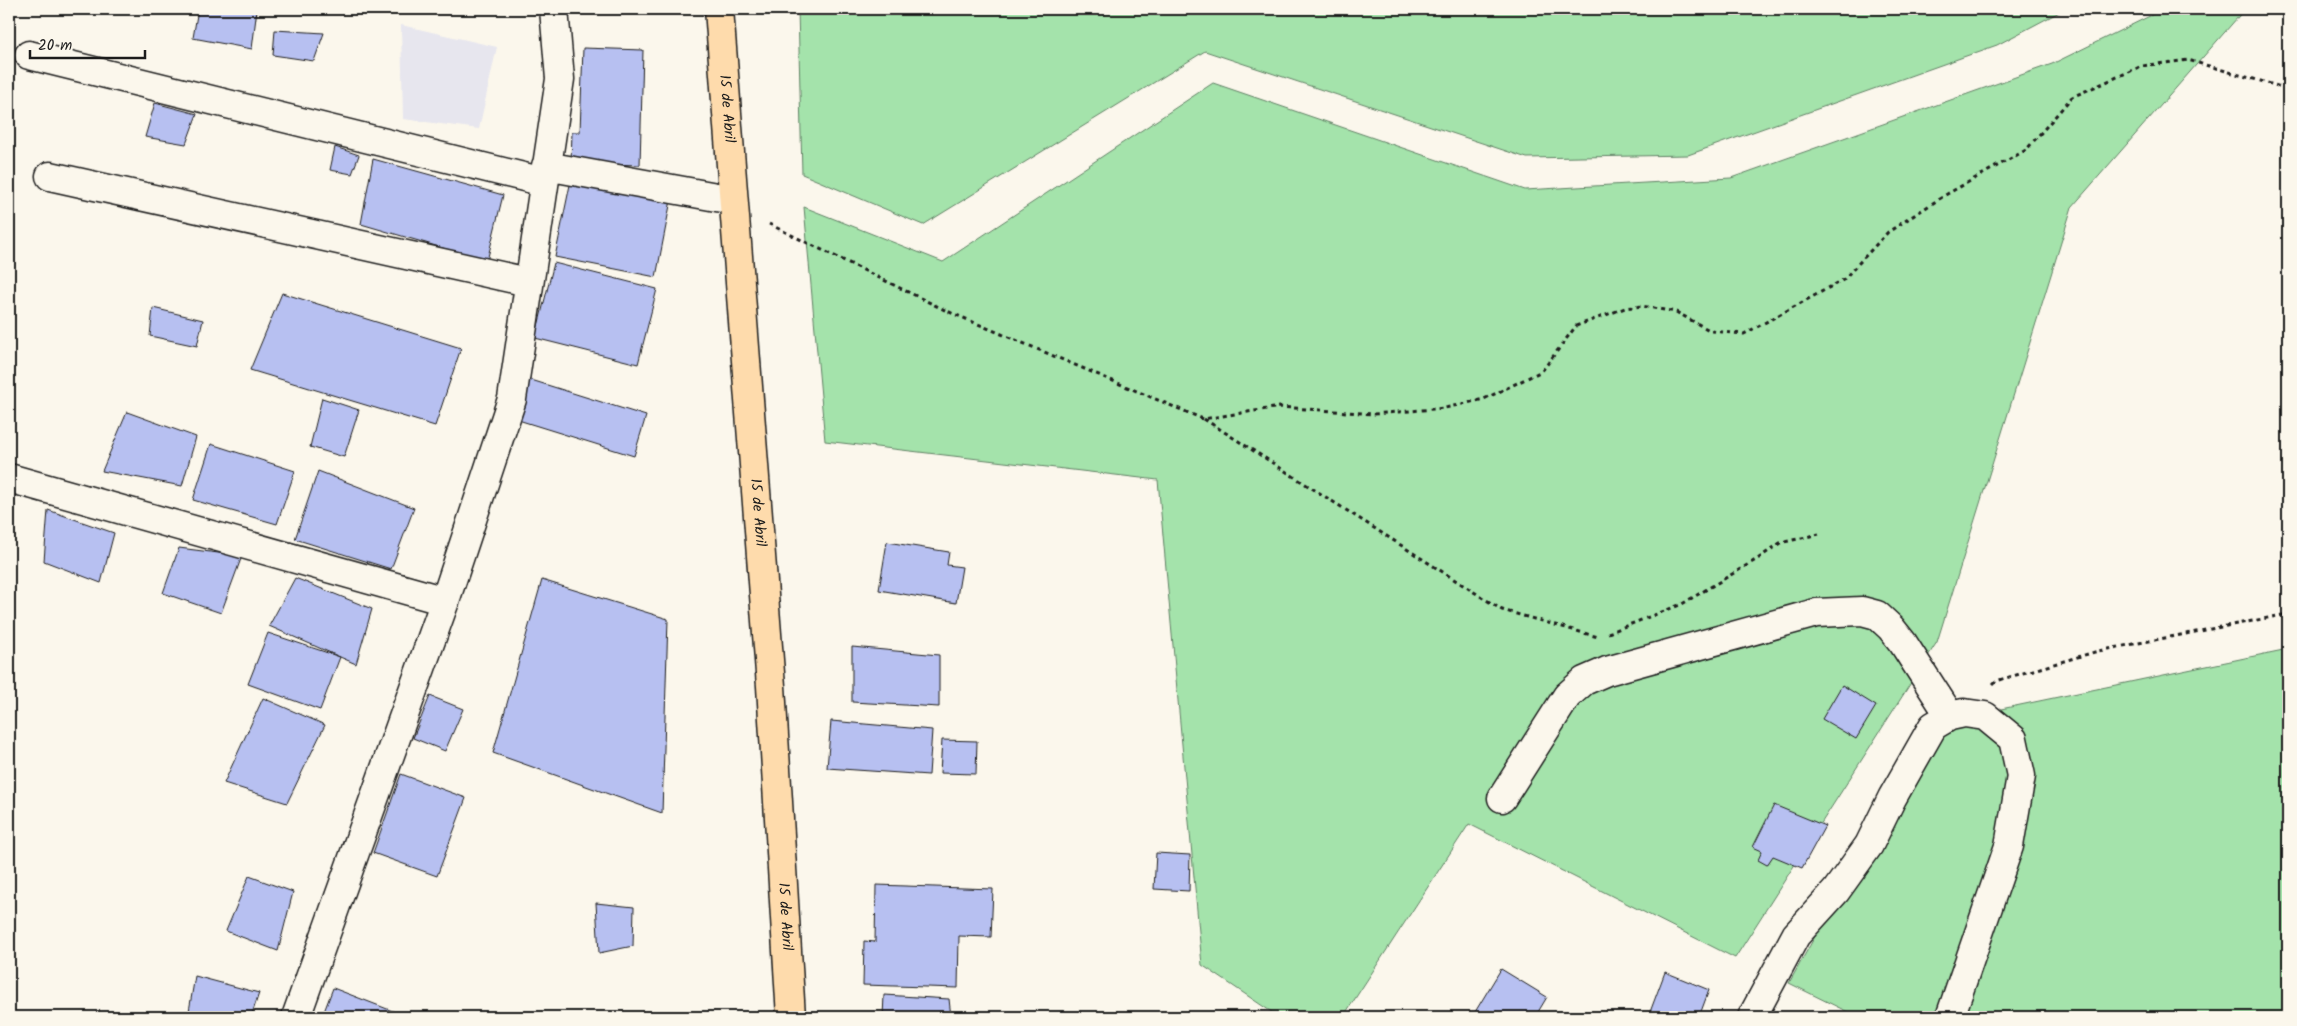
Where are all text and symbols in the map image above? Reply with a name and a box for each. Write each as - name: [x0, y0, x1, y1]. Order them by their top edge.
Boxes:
- scale bar: [30, 28, 145, 60]
- text: 20 m: [38, 34, 72, 58]
- street label: 15 de Abril: [712, 74, 741, 144]
- street label: 15 de Abril: [743, 478, 772, 548]
- street label: 15 de Abril: [771, 882, 799, 952]

